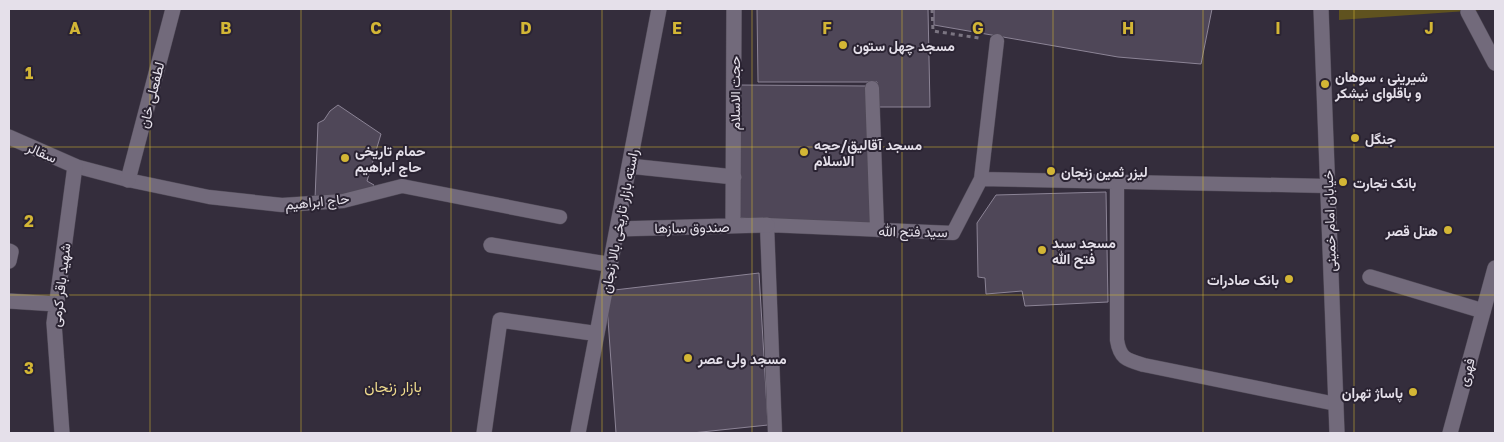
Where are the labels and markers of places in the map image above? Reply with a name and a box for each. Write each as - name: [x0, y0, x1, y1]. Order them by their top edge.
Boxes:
- place label: مسجد چهل ستون: [853, 37, 955, 56]
- marker: مسجد چهل ستون: [837, 39, 849, 51]
- place label: شیرینی ، سوهان و باقلوای نیشکر: [1334, 68, 1428, 102]
- marker: شیرینی ، سوهان و باقلوای نیشکر: [1319, 78, 1331, 90]
- place label: جنگل: [1365, 130, 1396, 148]
- marker: جنگل: [1349, 132, 1361, 144]
- place label: مسجد آقالیق/حجه الاسلام: [814, 136, 922, 170]
- place label: حمام تاریخی حاج ابراهیم: [355, 142, 426, 177]
- marker: مسجد آقالیق/حجه الاسلام: [798, 146, 810, 158]
- marker: حمام تاریخی حاج ابراهیم: [339, 152, 351, 164]
- place label: لیزر ثمین زنجان: [1061, 163, 1148, 181]
- marker: لیزر ثمین زنجان: [1045, 165, 1057, 177]
- place label: بانک تجارت: [1353, 174, 1416, 192]
- marker: بانک تجارت: [1337, 176, 1349, 188]
- place label: هتل قصر: [1385, 222, 1438, 240]
- marker: هتل قصر: [1442, 224, 1454, 236]
- place label: مسجد سید فتح الله: [1052, 234, 1116, 269]
- marker: مسجد سید فتح الله: [1036, 244, 1048, 256]
- place label: بانک صادرات: [1207, 271, 1279, 289]
- marker: بانک صادرات: [1283, 273, 1295, 285]
- place label: مسجد ولی عصر: [697, 350, 787, 368]
- marker: مسجد ولی عصر: [682, 352, 694, 364]
- place label: پاساژ تهران: [1342, 384, 1403, 403]
- marker: پاساژ تهران: [1407, 386, 1419, 398]

